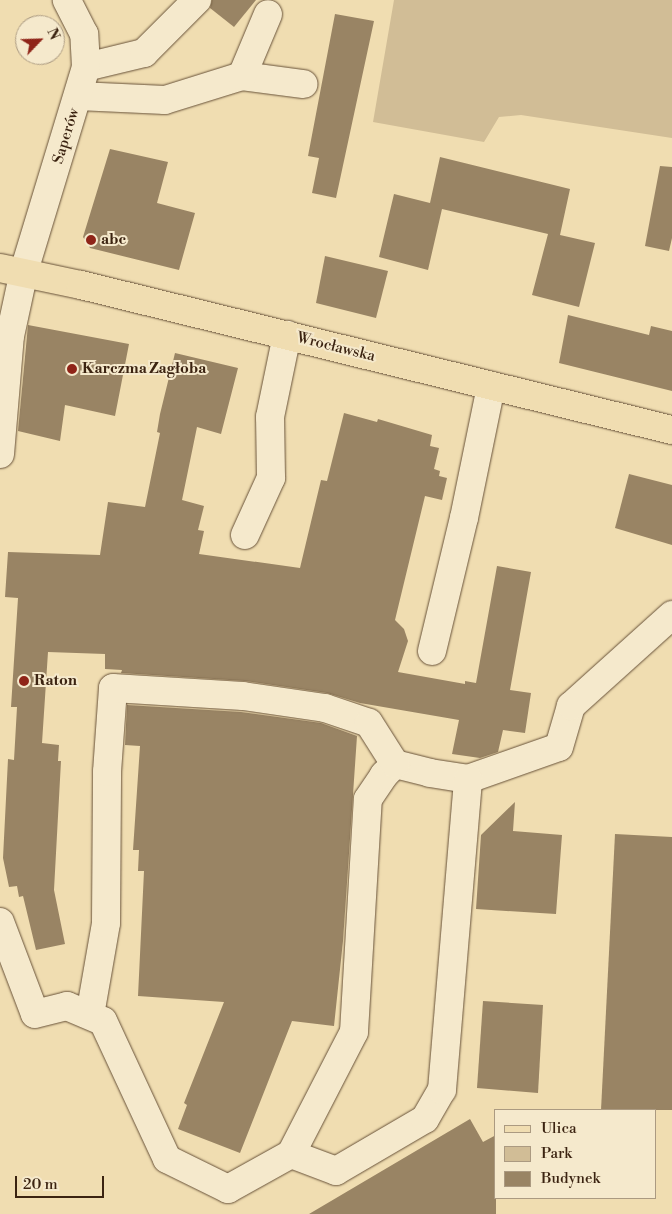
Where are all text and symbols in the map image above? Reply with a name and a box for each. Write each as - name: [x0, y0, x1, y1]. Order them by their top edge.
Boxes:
- north arrow: [15, 15, 65, 65]
- text: N: [42, 26, 63, 43]
- street label: Saperów: [49, 106, 83, 166]
- place label: abc: [101, 231, 126, 249]
- marker: abc: [85, 234, 97, 246]
- street label: Wrocławska: [295, 329, 377, 365]
- place label: Karczma Zagłoba: [82, 360, 206, 378]
- marker: Karczma Zagłoba: [66, 363, 78, 375]
- place label: Raton: [34, 672, 77, 690]
- marker: Raton: [18, 675, 30, 687]
- legend: [494, 1109, 657, 1199]
- text: Ulica: [541, 1119, 577, 1138]
- text: Park: [541, 1144, 572, 1163]
- scale bar: [18, 1166, 106, 1198]
- text: Budynek: [541, 1169, 600, 1188]
- text: 20 m: [23, 1175, 58, 1194]

